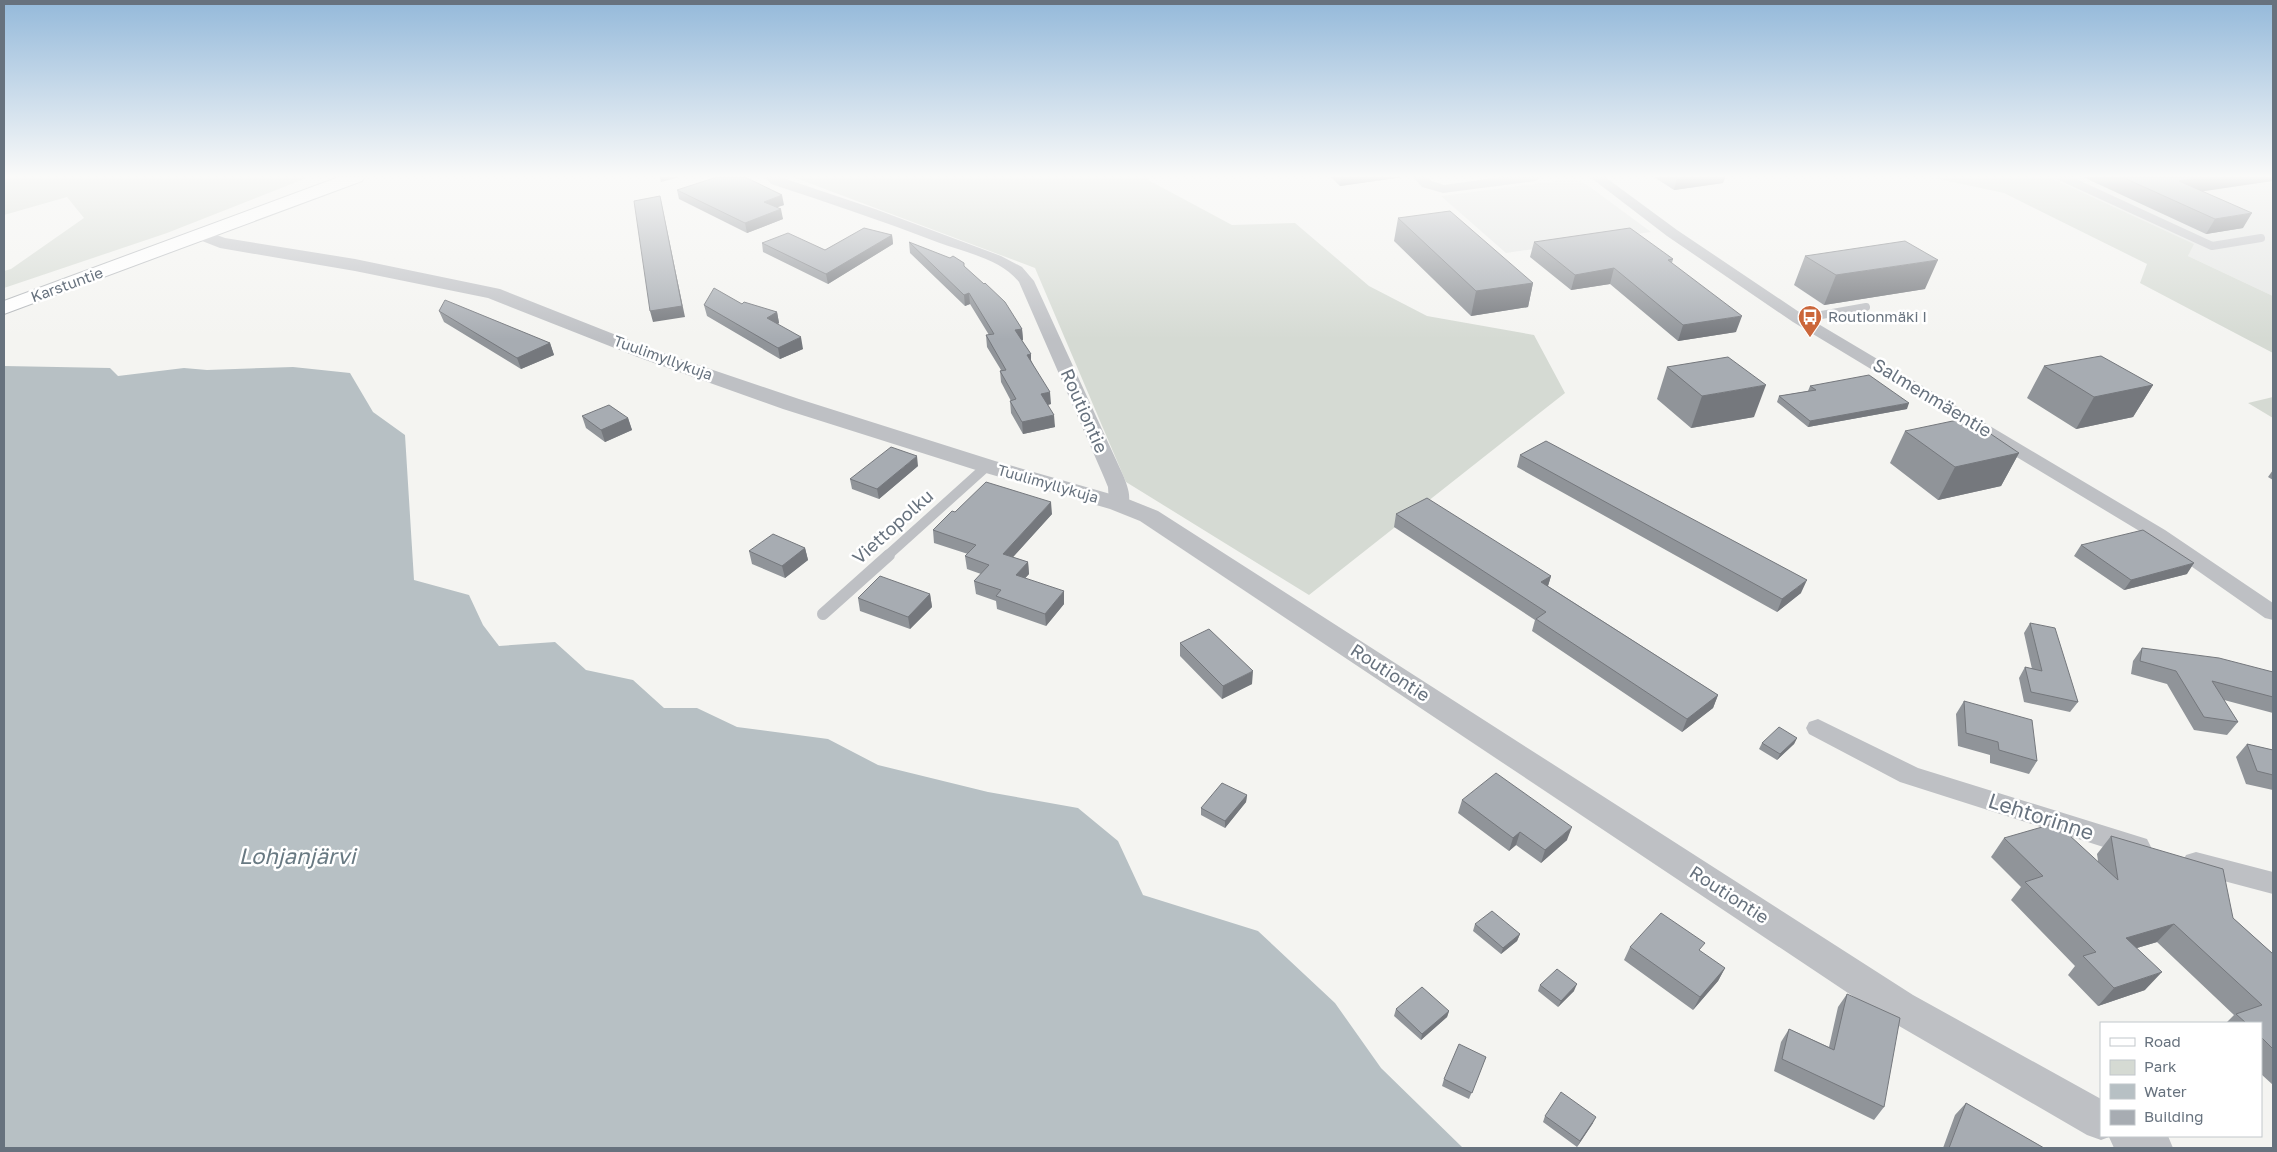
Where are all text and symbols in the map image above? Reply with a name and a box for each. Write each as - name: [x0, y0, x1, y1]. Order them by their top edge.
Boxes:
- street label: Karstuntie: [28, 263, 105, 305]
- bus stop icon: Routionmäki I: [1797, 304, 1823, 338]
- place label: Routionmäki I: [1828, 307, 1927, 325]
- street label: Tuulimyllykuja: [611, 331, 715, 383]
- street label: Salmenmäentie: [1869, 353, 1996, 441]
- street label: Routiontie: [1057, 365, 1113, 456]
- street label: Tuulimyllykuja: [996, 460, 1101, 506]
- street label: Viettopolku: [847, 484, 937, 568]
- street label: Routiontie: [1347, 638, 1434, 706]
- street label: Lehtorinne: [1985, 787, 2097, 845]
- water label: Lohjanjärvi: [239, 842, 358, 869]
- street label: Routiontie: [1686, 860, 1773, 928]
- legend: [2100, 1022, 2262, 1137]
- text: Road: [2144, 1032, 2181, 1050]
- text: Park: [2144, 1057, 2177, 1075]
- text: Water: [2144, 1082, 2187, 1100]
- text: Building: [2144, 1107, 2204, 1125]

